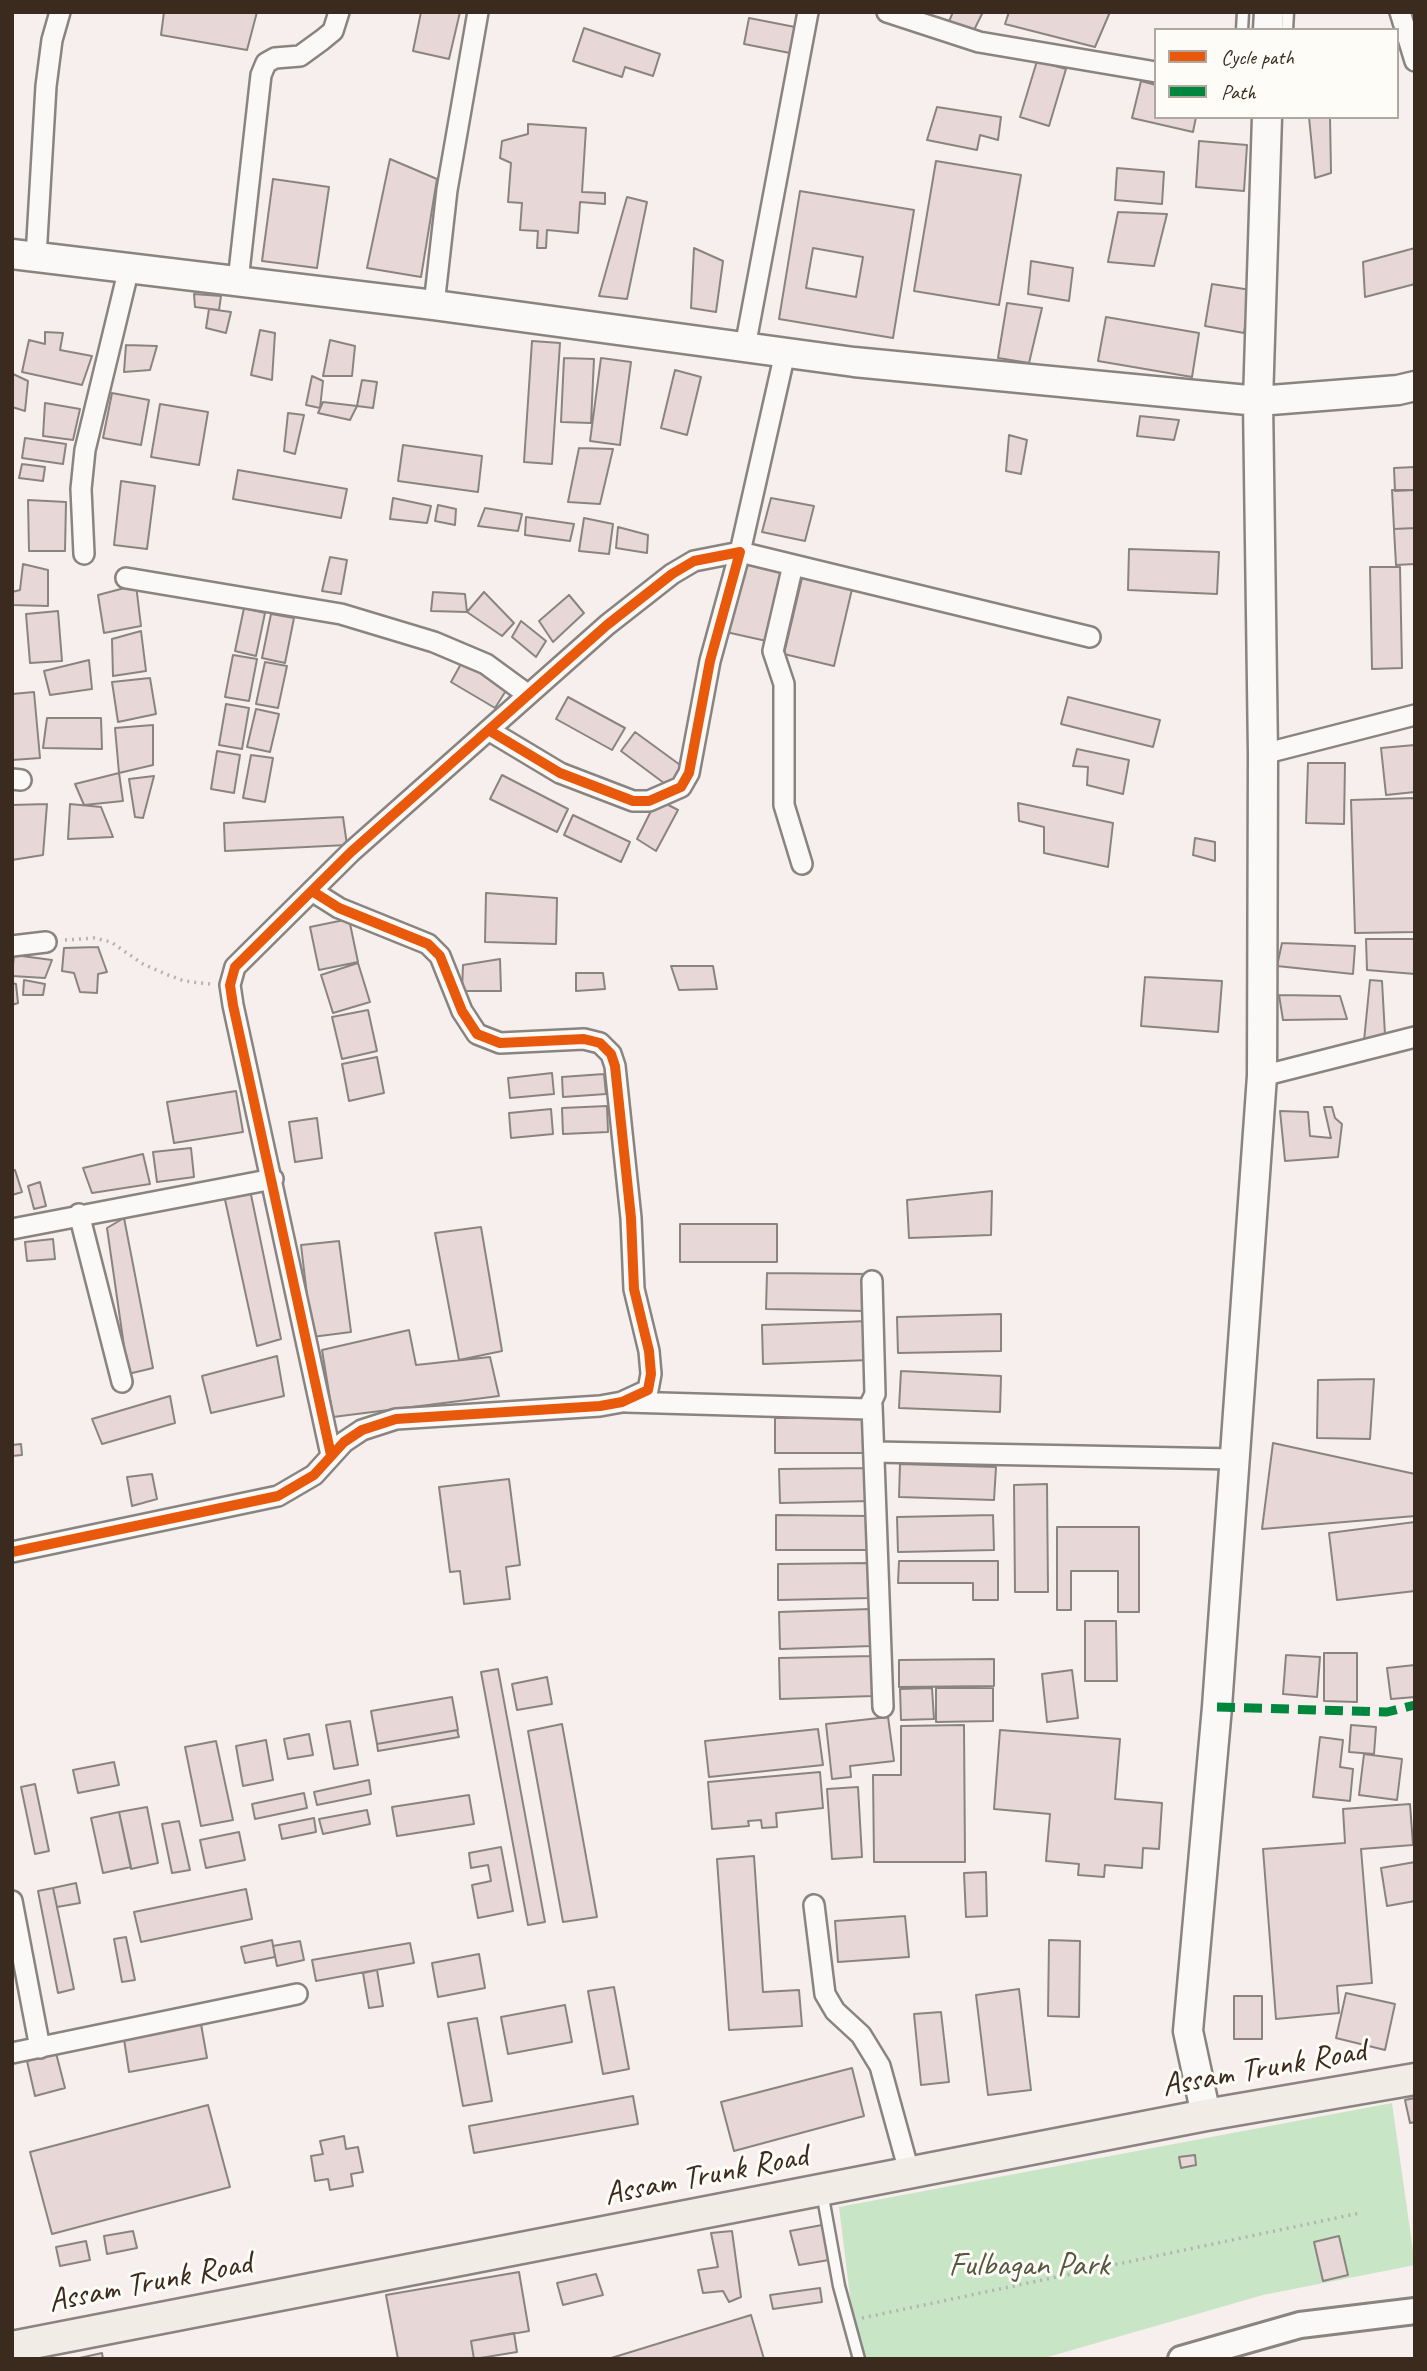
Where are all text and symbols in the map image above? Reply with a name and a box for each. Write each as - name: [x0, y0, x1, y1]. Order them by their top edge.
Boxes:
- legend: [1154, 28, 1399, 119]
- text: Cycle path: [1221, 44, 1294, 70]
- text: Path: [1221, 79, 1256, 105]
- street label: Assam Trunk Road: [1159, 2032, 1369, 2106]
- street label: Assam Trunk Road: [601, 2137, 811, 2215]
- street label: Assam Trunk Road: [45, 2244, 255, 2322]
- park label: Fulbagan Park: [949, 2246, 1109, 2286]

